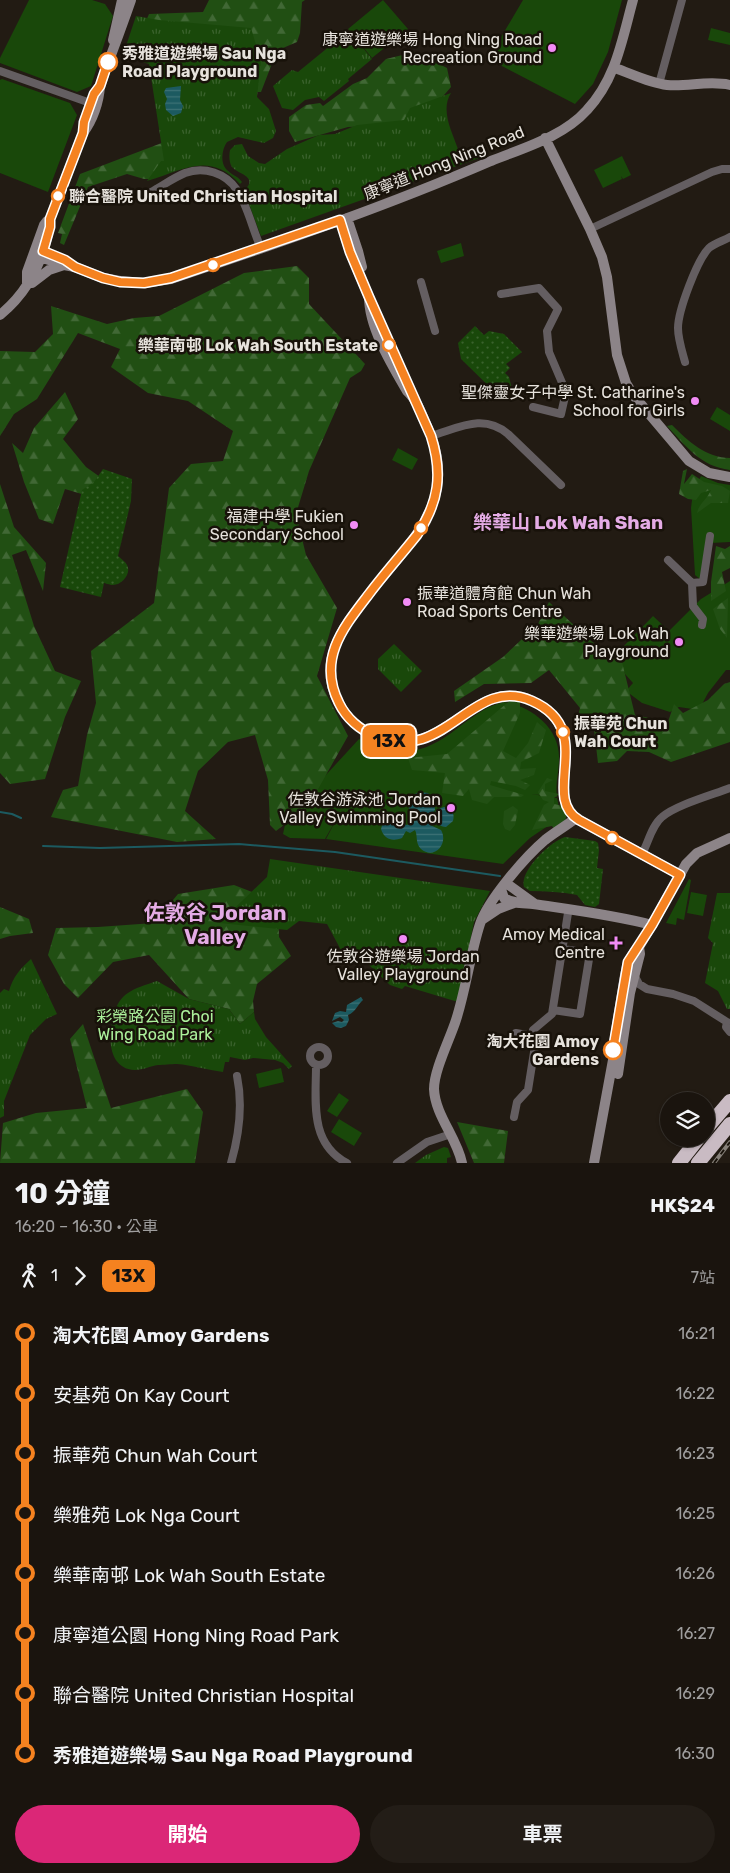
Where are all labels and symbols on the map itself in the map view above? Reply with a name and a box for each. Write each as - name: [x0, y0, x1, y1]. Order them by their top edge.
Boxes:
- place label: 康寧道遊樂場 Hong Ning Road Recreation Ground: [322, 30, 542, 67]
- marker: 康寧道遊樂場 Hong Ning Road Recreation Ground: [546, 42, 558, 54]
- place label: 秀雅道遊樂場 Sau Nga Road Playground: [122, 44, 286, 81]
- marker: 秀雅道遊樂場 Sau Nga Road Playground: [98, 52, 118, 72]
- street label: 康寧道 Hong Ning Road: [361, 122, 527, 204]
- place label: 聯合醫院 United Christian Hospital: [69, 187, 338, 206]
- marker: 聯合醫院 United Christian Hospital: [51, 189, 65, 203]
- unlabelled marker: [206, 258, 220, 272]
- place label: 樂華南邨 Lok Wah South Estate: [138, 336, 378, 355]
- marker: 樂華南邨 Lok Wah South Estate: [382, 338, 396, 352]
- place label: 聖傑靈女子中學 St. Catharine's School for Girls: [461, 383, 685, 420]
- marker: 聖傑靈女子中學 St. Catharine's School for Girls: [689, 395, 701, 407]
- place label: 福建中學 Fukien Secondary School: [210, 507, 344, 544]
- district label: 樂華山 Lok Wah Shan: [473, 511, 663, 534]
- marker: 福建中學 Fukien Secondary School: [348, 519, 360, 531]
- unlabelled marker: [414, 521, 428, 535]
- place label: 振華道體育館 Chun Wah Road Sports Centre: [417, 584, 591, 621]
- marker: 振華道體育館 Chun Wah Road Sports Centre: [401, 596, 413, 608]
- place label: 樂華遊樂場 Lok Wah Playground: [524, 624, 669, 661]
- marker: 樂華遊樂場 Lok Wah Playground: [673, 636, 685, 648]
- place label: 振華苑 Chun Wah Court: [574, 714, 668, 751]
- line badge: 13X: [360, 725, 418, 757]
- marker: 振華苑 Chun Wah Court: [556, 725, 570, 739]
- place label: 佐敦谷游泳池 Jordan Valley Swimming Pool: [279, 790, 441, 827]
- marker: 佐敦谷游泳池 Jordan Valley Swimming Pool: [445, 802, 457, 814]
- unlabelled marker: [605, 831, 619, 845]
- district label: 佐敦谷 Jordan Valley: [144, 900, 286, 949]
- place label: Amoy Medical Centre: [502, 925, 605, 962]
- marker: 佐敦谷遊樂場 Jordan Valley Playground: [397, 933, 409, 945]
- marker: Amoy Medical Centre: [609, 936, 623, 950]
- place label: 佐敦谷遊樂場 Jordan Valley Playground: [326, 947, 480, 984]
- park label: 彩榮路公園 Choi Wing Road Park: [96, 1007, 214, 1044]
- place label: 淘大花園 Amoy Gardens: [487, 1032, 599, 1069]
- marker: 淘大花園 Amoy Gardens: [603, 1040, 623, 1060]

